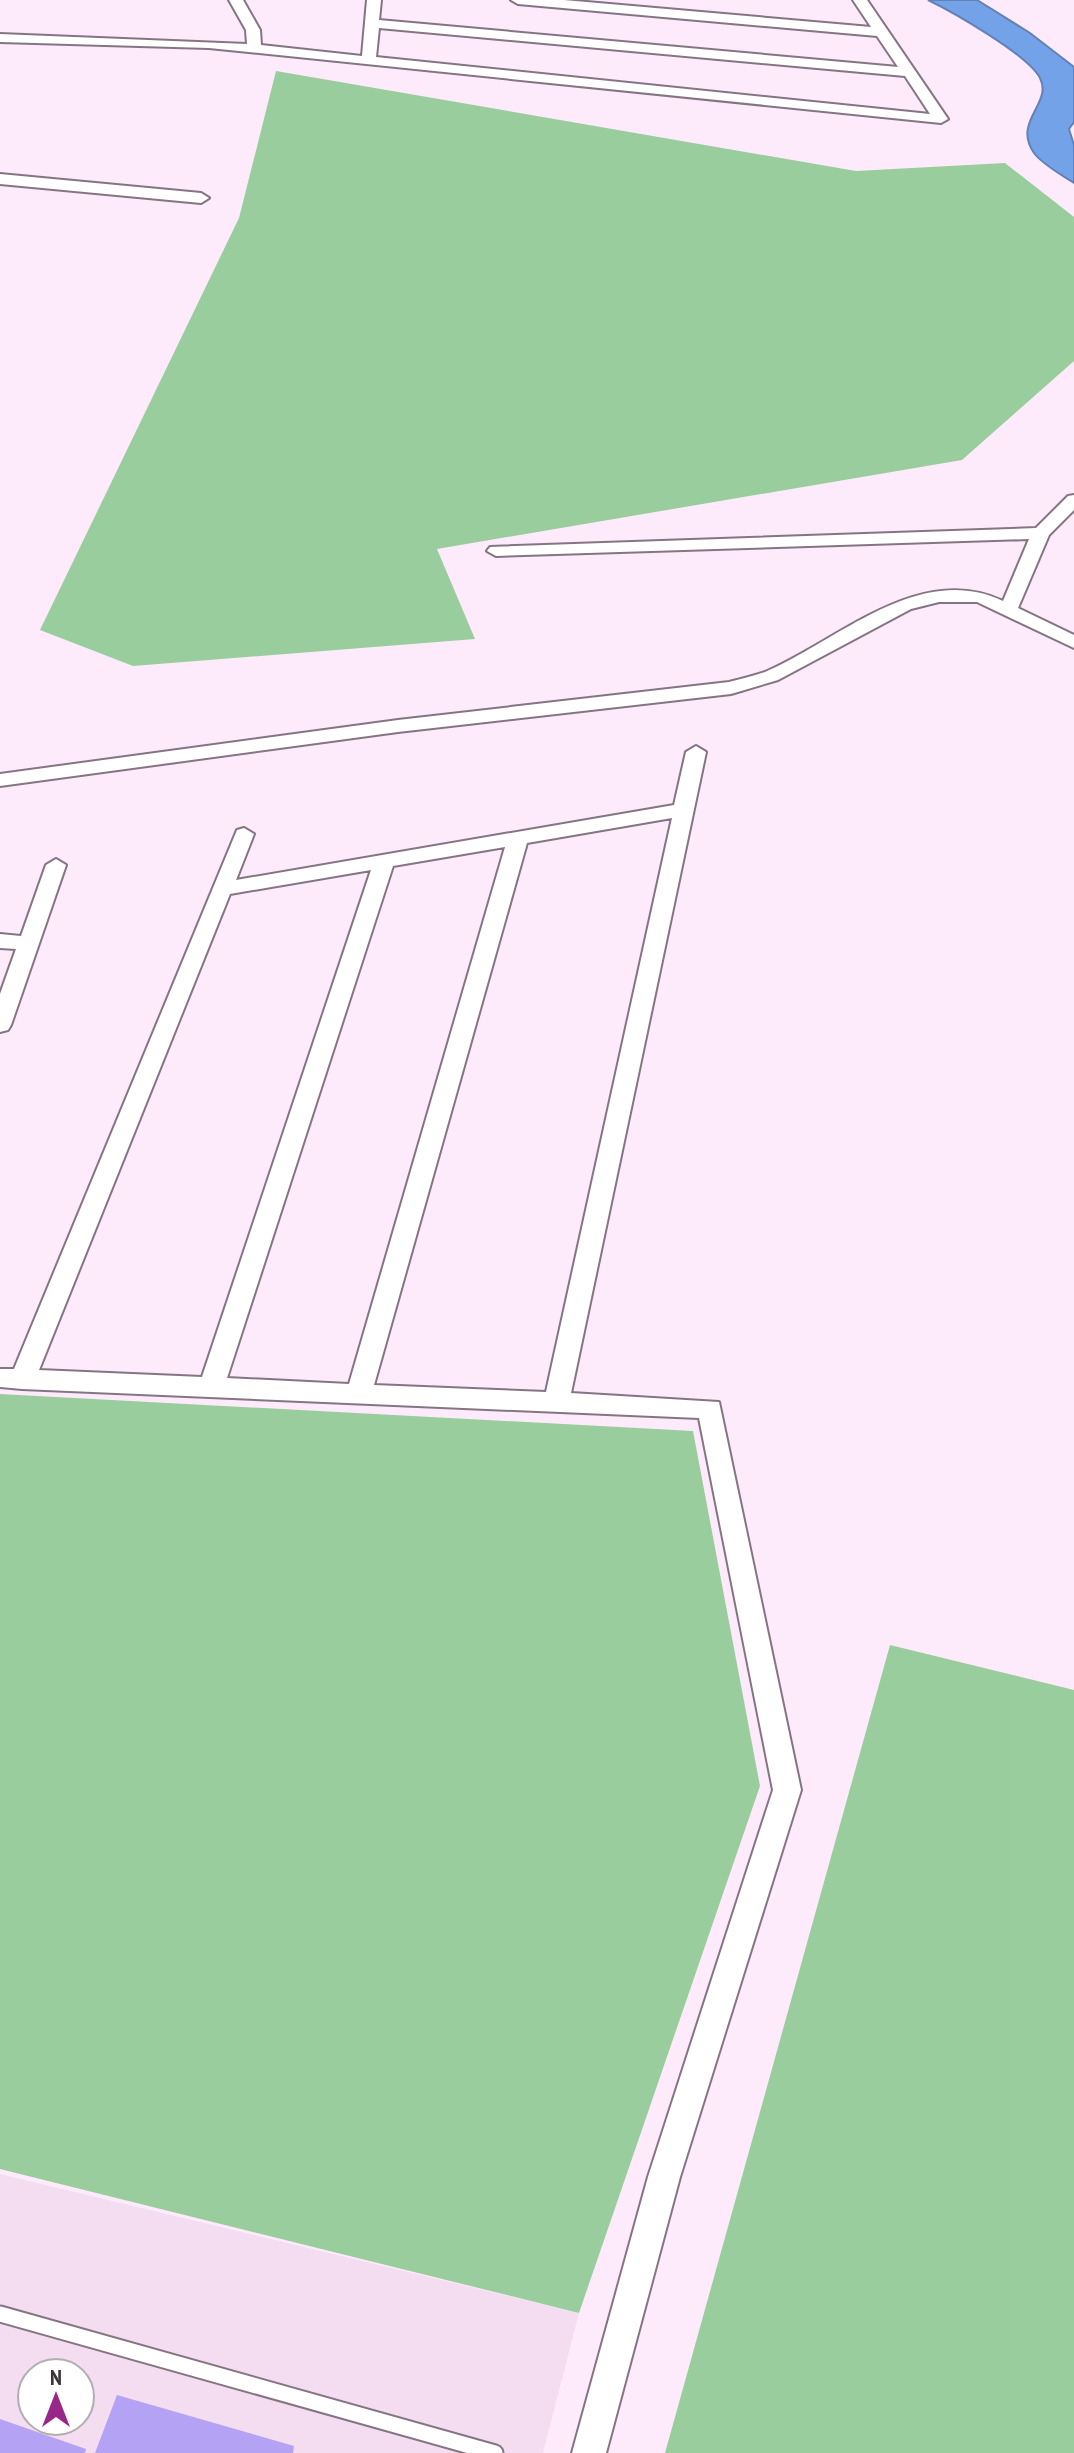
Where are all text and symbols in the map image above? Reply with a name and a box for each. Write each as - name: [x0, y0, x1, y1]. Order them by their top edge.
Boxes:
- north arrow: [16, 2357, 96, 2437]
- text: N: [50, 2363, 62, 2391]

